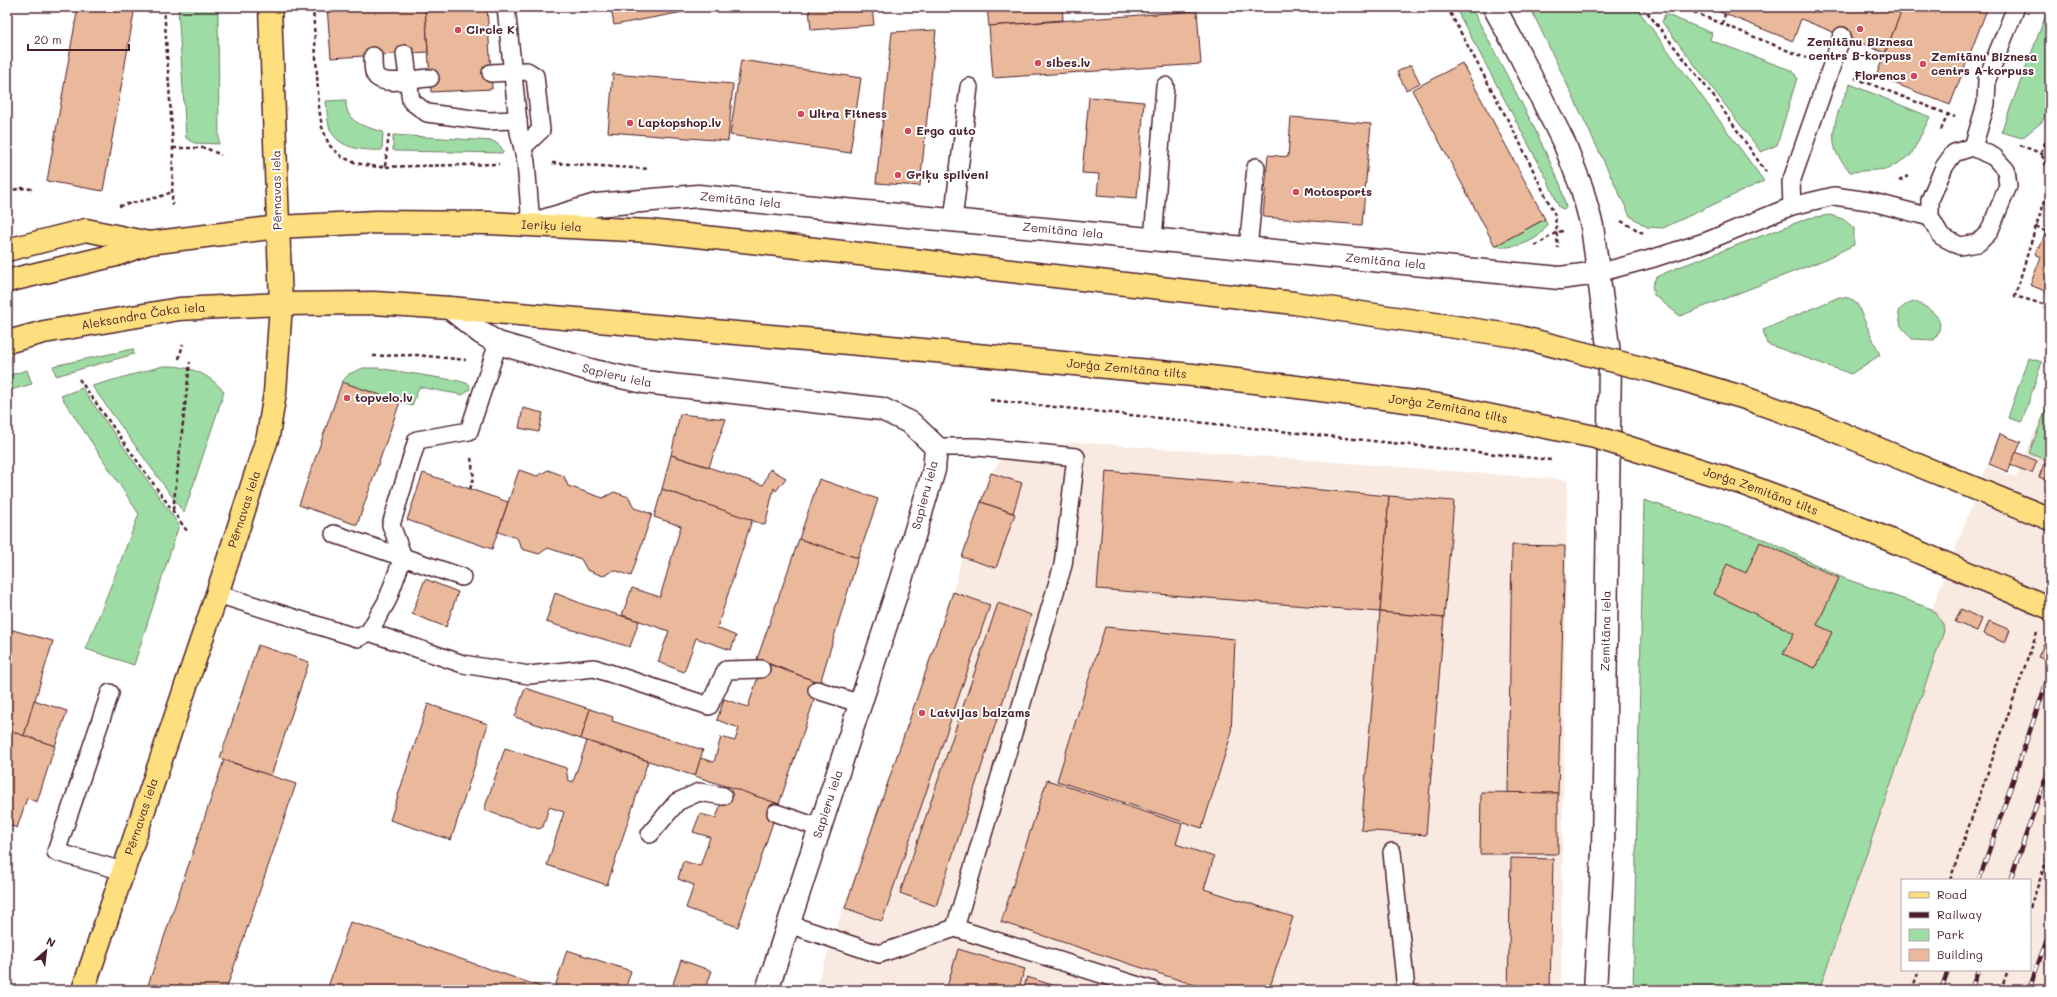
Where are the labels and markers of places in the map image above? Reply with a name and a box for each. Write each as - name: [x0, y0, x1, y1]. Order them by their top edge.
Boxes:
- place label: Circle K: [466, 21, 515, 37]
- marker: Zemitānu Biznesa centrs B-korpuss: [1855, 24, 1865, 34]
- marker: Circle K: [453, 25, 463, 35]
- place label: Zemitānu Biznesa centrs B-korpuss: [1807, 33, 1913, 63]
- place label: Zemitānu Biznesa centrs A-korpuss: [1931, 48, 2037, 78]
- place label: sibes.lv: [1046, 54, 1091, 70]
- marker: sibes.lv: [1033, 58, 1043, 68]
- marker: Zemitānu Biznesa centrs A-korpuss: [1918, 59, 1928, 69]
- place label: Florencs: [1854, 67, 1906, 83]
- marker: Florencs: [1909, 71, 1919, 81]
- place label: Ultra Fitness: [809, 105, 887, 121]
- marker: Ultra Fitness: [796, 109, 806, 119]
- place label: Laptopshop.lv: [638, 114, 722, 130]
- marker: Laptopshop.lv: [625, 118, 635, 128]
- place label: Ergo auto: [916, 122, 976, 138]
- marker: Ergo auto: [903, 126, 913, 136]
- place label: Griķu spilveni: [906, 166, 989, 183]
- marker: Griķu spilveni: [893, 170, 903, 180]
- place label: Motosports: [1304, 183, 1372, 199]
- marker: Motosports: [1291, 187, 1301, 197]
- place label: topvelo.lv: [355, 389, 413, 405]
- marker: topvelo.lv: [342, 393, 352, 403]
- place label: Latvijas balzams: [930, 704, 1030, 720]
- marker: Latvijas balzams: [917, 708, 927, 718]

